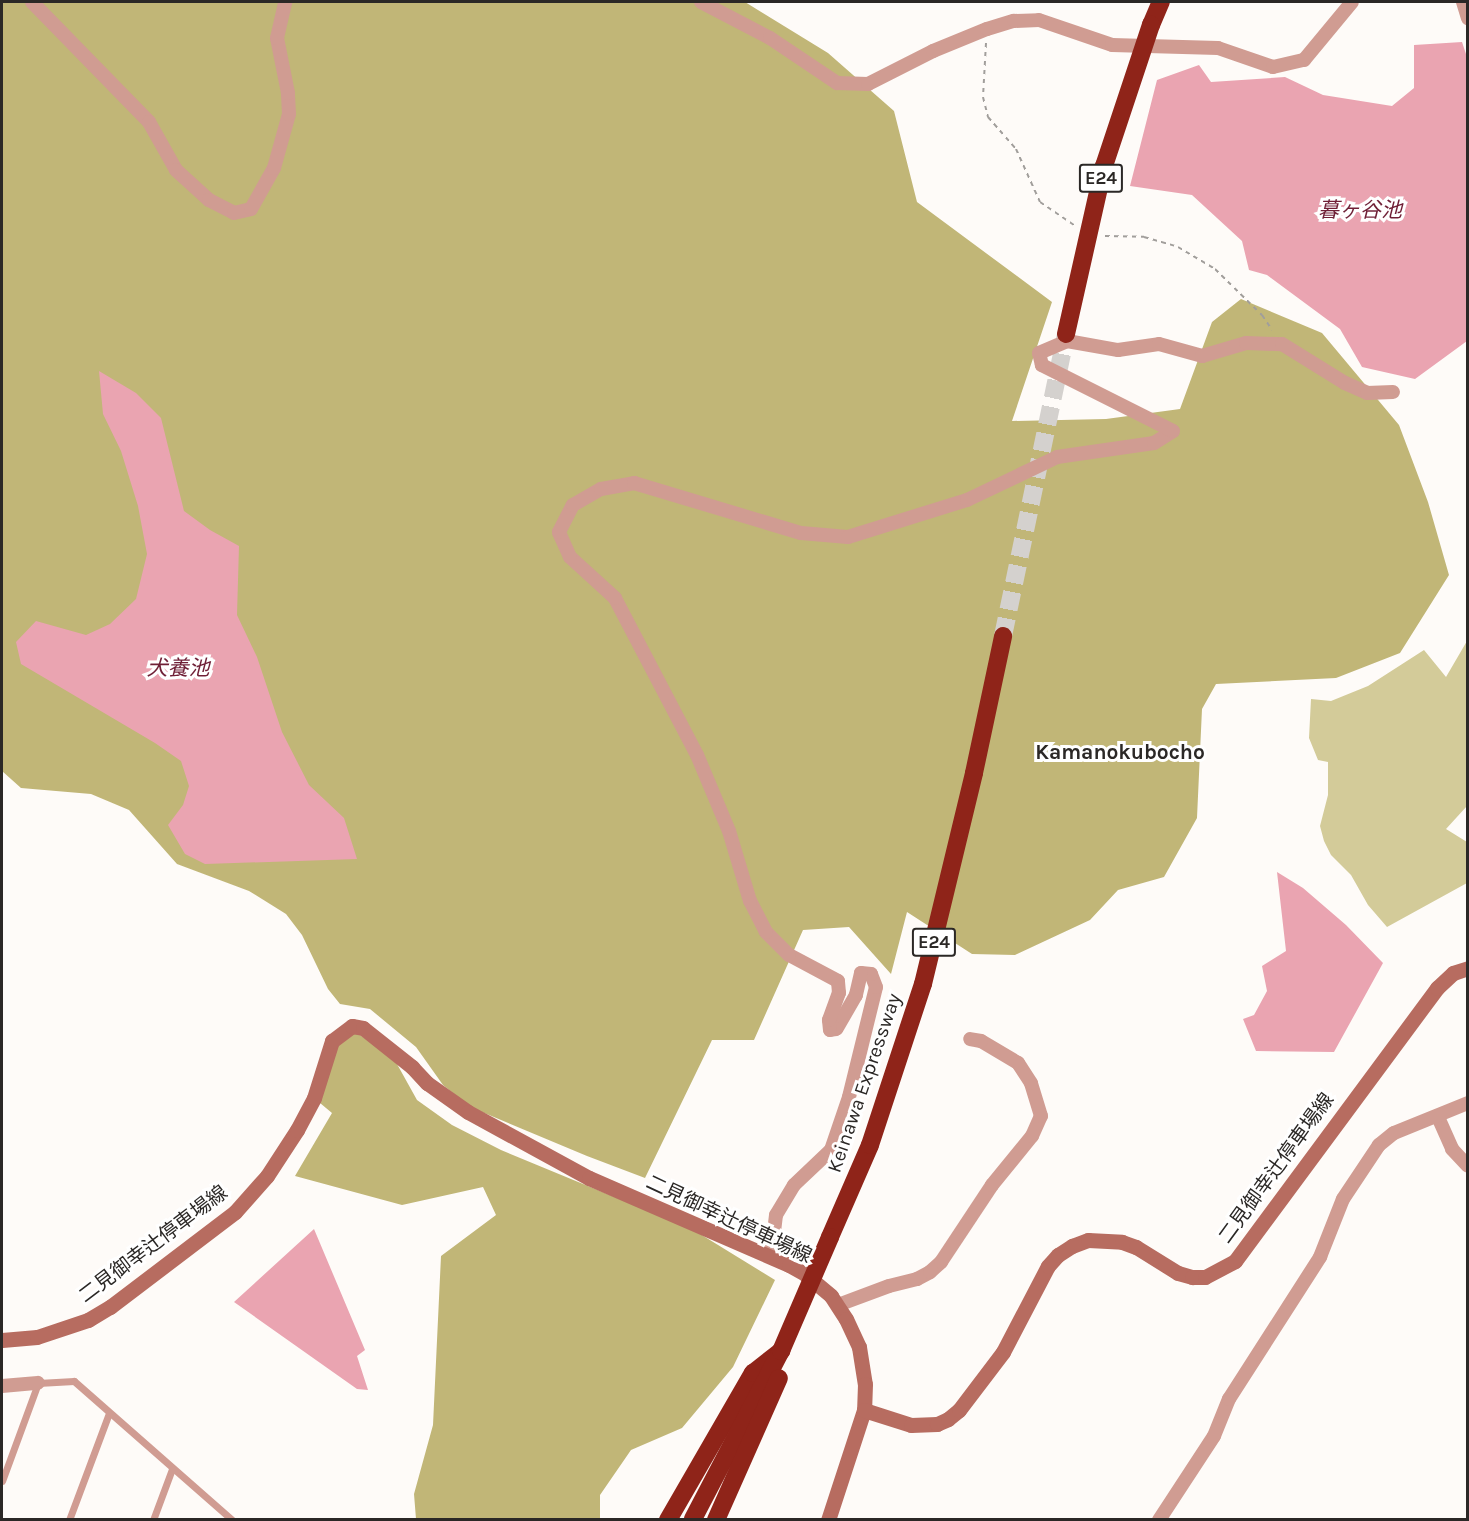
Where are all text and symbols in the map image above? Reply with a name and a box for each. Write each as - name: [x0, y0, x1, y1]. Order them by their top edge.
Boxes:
- road number: E24: [1078, 163, 1124, 193]
- water label: 暮ヶ谷池: [1318, 197, 1402, 223]
- water label: 犬養池: [147, 655, 209, 681]
- district label: Kamanokubocho: [1035, 739, 1205, 765]
- road number: E24: [912, 927, 956, 957]
- street label: Keinawa Expressway: [822, 990, 906, 1176]
- street label: 二見御幸辻停車場線: [1213, 1088, 1339, 1248]
- street label: 二見御幸辻停車場線: [642, 1170, 816, 1268]
- street label: 二見御幸辻停車場線: [74, 1180, 232, 1308]

